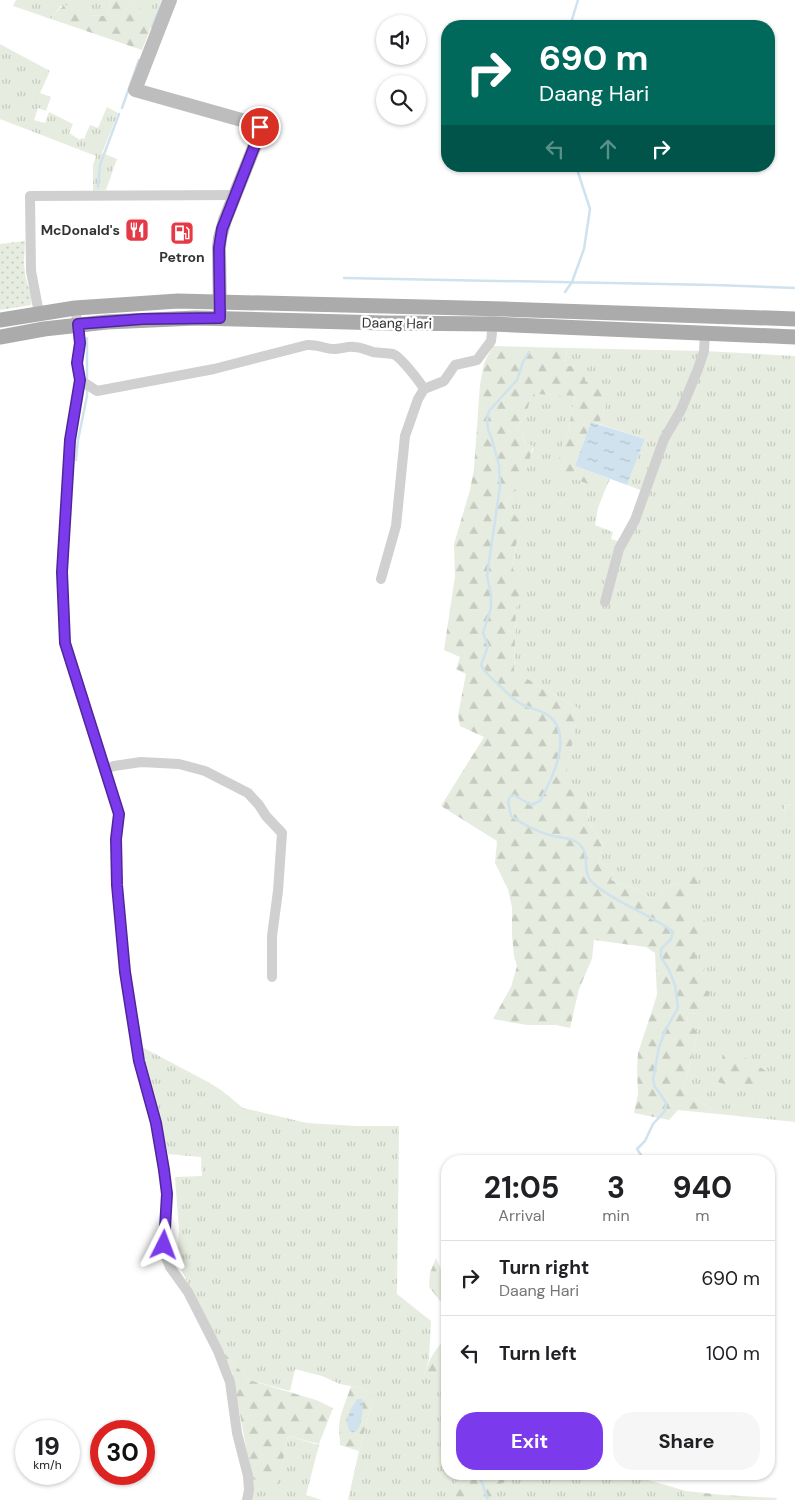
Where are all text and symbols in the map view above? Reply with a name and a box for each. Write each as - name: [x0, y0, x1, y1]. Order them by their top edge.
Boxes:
- map controls: [376, 15, 426, 125]
- button: sound: [376, 15, 426, 65]
- text: 690 m: [539, 35, 649, 81]
- icon: right: [456, 40, 521, 105]
- button: search: [376, 75, 426, 125]
- text: Daang Hari: [539, 79, 649, 108]
- pin: [239, 106, 281, 148]
- icon: arrive: [246, 113, 274, 141]
- icon: left: [541, 135, 569, 163]
- icon: ahead: [594, 135, 622, 163]
- icon: right: [647, 135, 675, 163]
- restaurant icon: McDonald's: [124, 217, 150, 243]
- fuel station icon: Petron: [169, 220, 195, 246]
- place label: McDonald's: [41, 221, 120, 239]
- place label: Petron: [159, 248, 205, 266]
- street label: Daang Hari: [362, 313, 432, 333]
- text: 21:05: [484, 1168, 559, 1207]
- text: 3: [607, 1168, 625, 1207]
- text: 940: [672, 1168, 732, 1207]
- text: Arrival: [498, 1205, 545, 1226]
- text: min: [602, 1205, 630, 1226]
- text: m: [695, 1205, 709, 1226]
- position arrow: [137, 1218, 189, 1270]
- text: Turn right: [499, 1255, 589, 1280]
- icon: right: [456, 1264, 484, 1292]
- text: 690 m: [702, 1266, 760, 1291]
- text: Daang Hari: [499, 1280, 579, 1301]
- icon: left: [456, 1339, 484, 1367]
- text: Turn left: [499, 1341, 577, 1366]
- text: 100 m: [706, 1341, 760, 1366]
- button: Exit: [456, 1412, 603, 1470]
- button: Share: [613, 1412, 760, 1470]
- speed limit sign: 30: [90, 1420, 155, 1485]
- text: 19: [35, 1430, 60, 1463]
- text: km/h: [33, 1457, 62, 1473]

